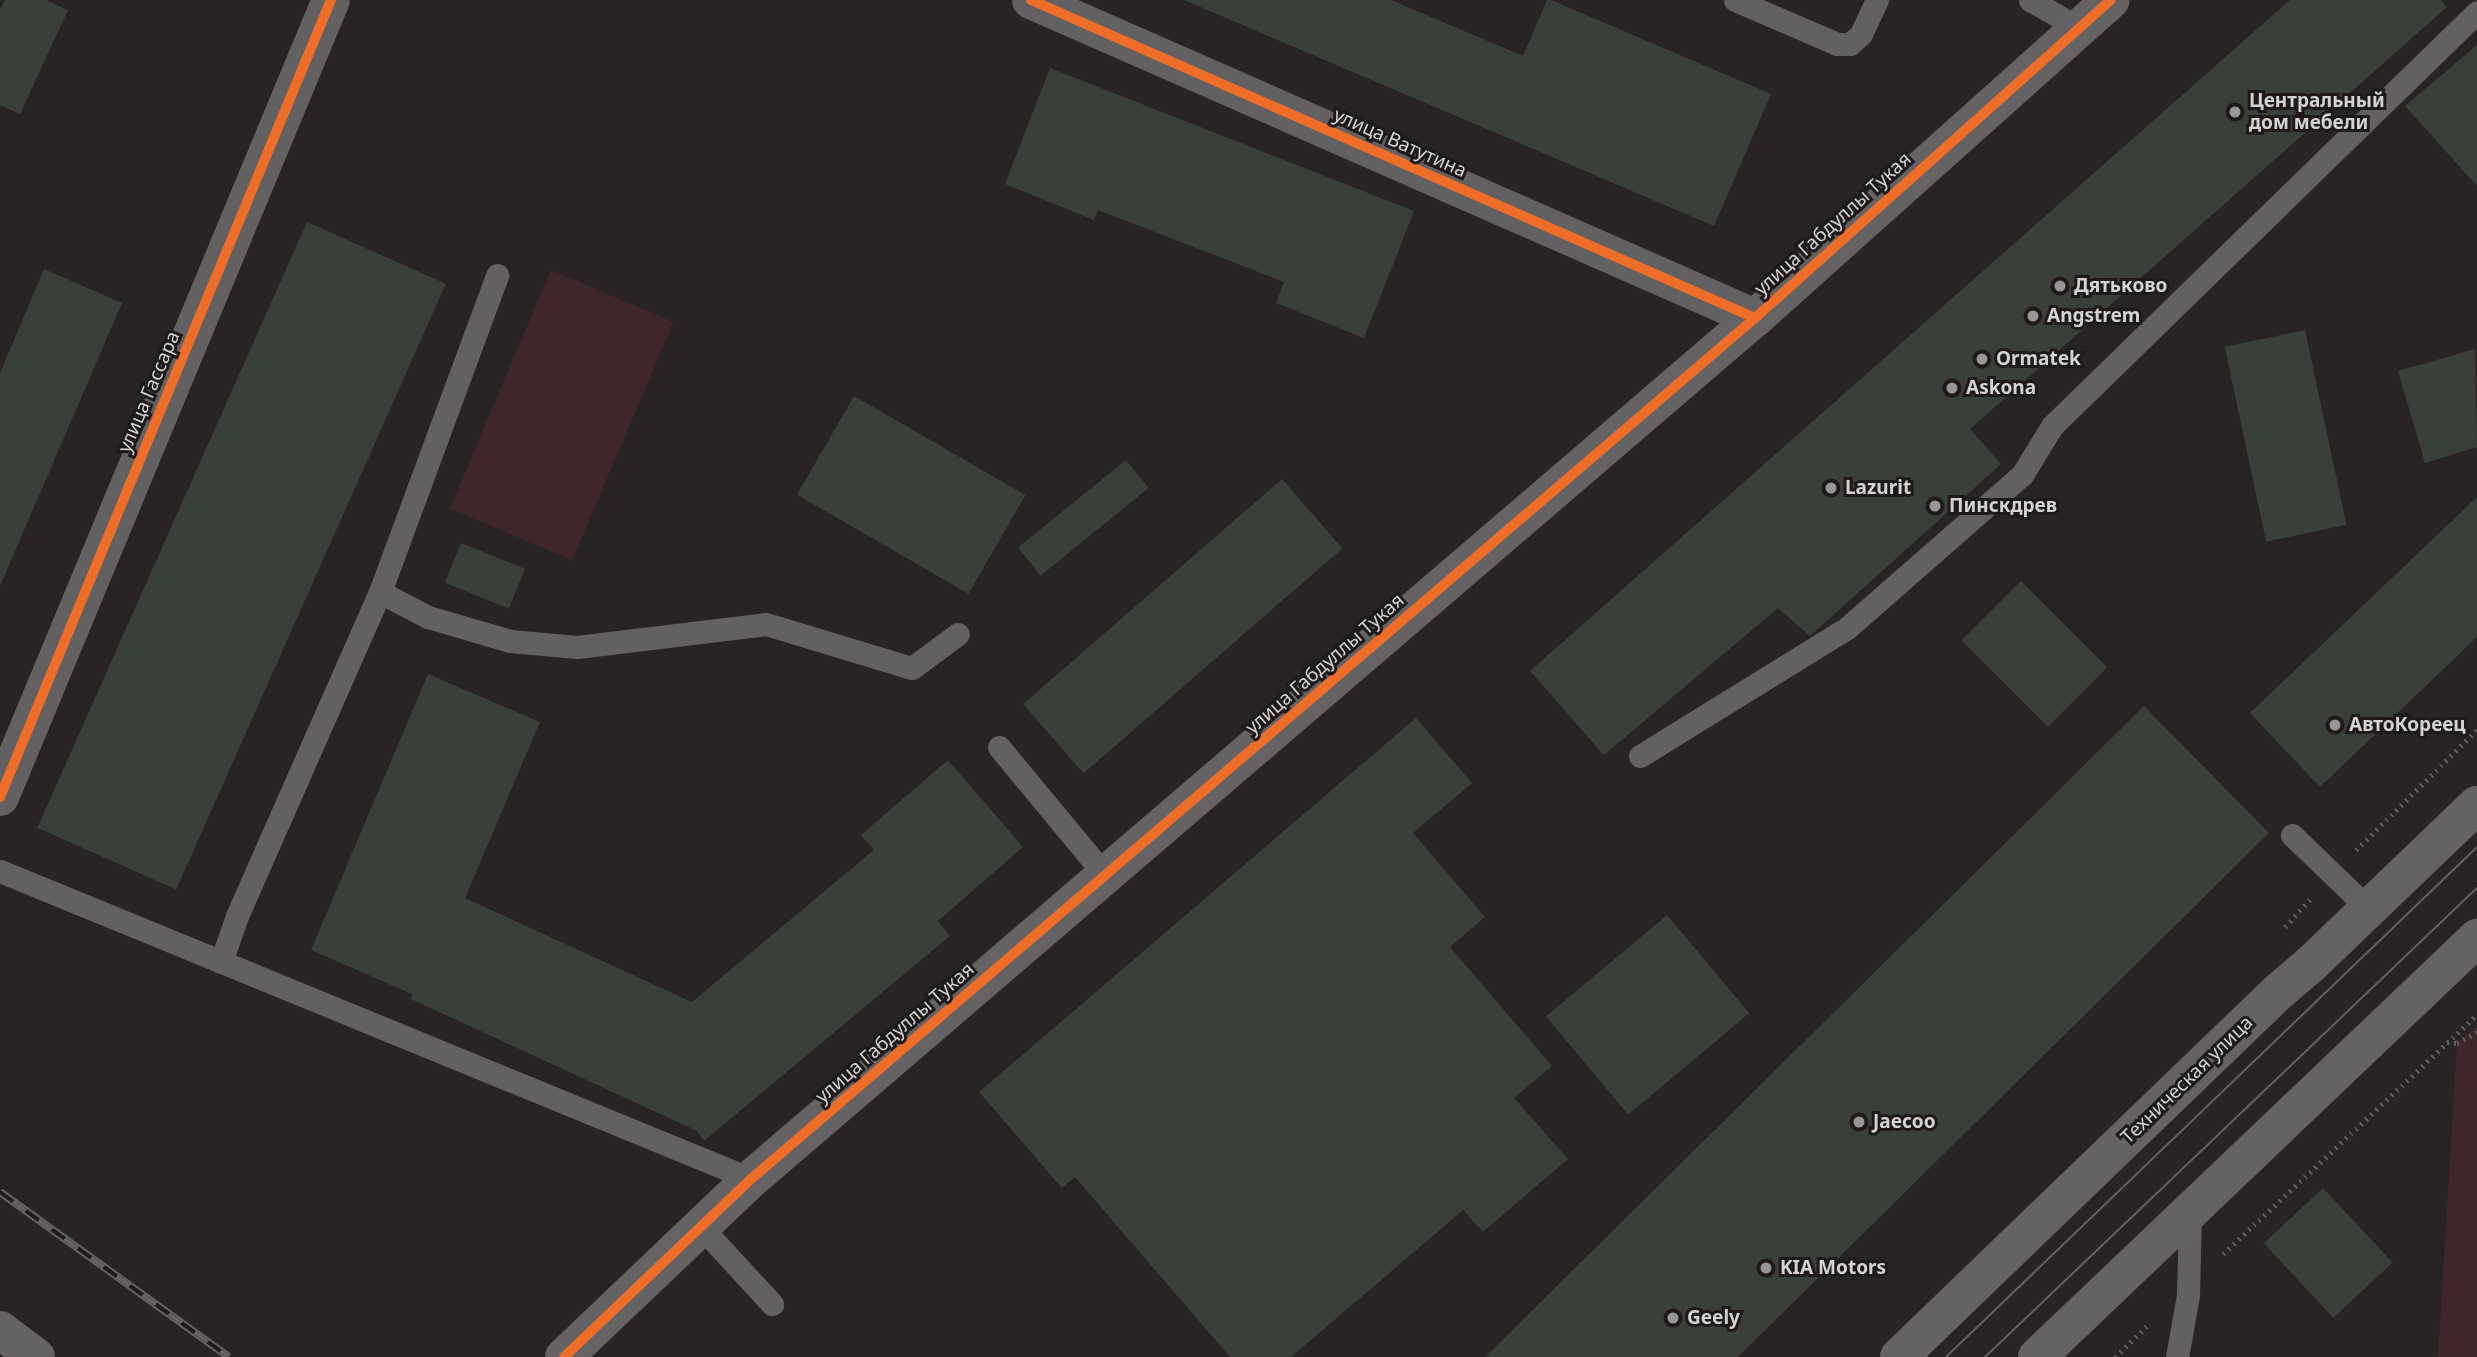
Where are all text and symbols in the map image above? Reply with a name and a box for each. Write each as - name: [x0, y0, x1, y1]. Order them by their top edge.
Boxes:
- place label: Центральный дом мебели: [2249, 90, 2385, 134]
- street label: улица Ватутина: [1330, 104, 1470, 182]
- marker: Центральный дом мебели: [2227, 104, 2243, 120]
- street label: улица Габдуллы Тукая: [1750, 148, 1916, 300]
- place label: Дятьково: [2074, 275, 2167, 297]
- marker: Дятьково: [2052, 278, 2068, 294]
- place label: Angstrem: [2047, 305, 2140, 327]
- marker: Angstrem: [2025, 308, 2041, 324]
- street label: улица Гассара: [113, 328, 185, 456]
- place label: Ormatek: [1996, 348, 2081, 370]
- marker: Ormatek: [1974, 351, 1990, 367]
- place label: Askona: [1966, 377, 2036, 399]
- marker: Askona: [1944, 380, 1960, 396]
- place label: Lazurit: [1845, 477, 1911, 499]
- marker: Lazurit: [1823, 480, 1839, 496]
- place label: Пинскдрев: [1949, 495, 2057, 517]
- marker: Пинскдрев: [1927, 498, 1943, 514]
- street label: улица Габдуллы Тукая: [1241, 589, 1409, 739]
- place label: АвтоКореец: [2349, 714, 2466, 736]
- marker: АвтоКореец: [2327, 717, 2343, 733]
- street label: улица Габдуллы Тукая: [811, 958, 979, 1108]
- street label: Техническая улица: [2116, 1011, 2258, 1149]
- place label: Jaecoo: [1873, 1111, 1936, 1133]
- marker: Jaecoo: [1851, 1114, 1867, 1130]
- place label: KIA Motors: [1780, 1257, 1886, 1279]
- marker: KIA Motors: [1758, 1260, 1774, 1276]
- place label: Geely: [1687, 1307, 1740, 1329]
- marker: Geely: [1665, 1310, 1681, 1326]

